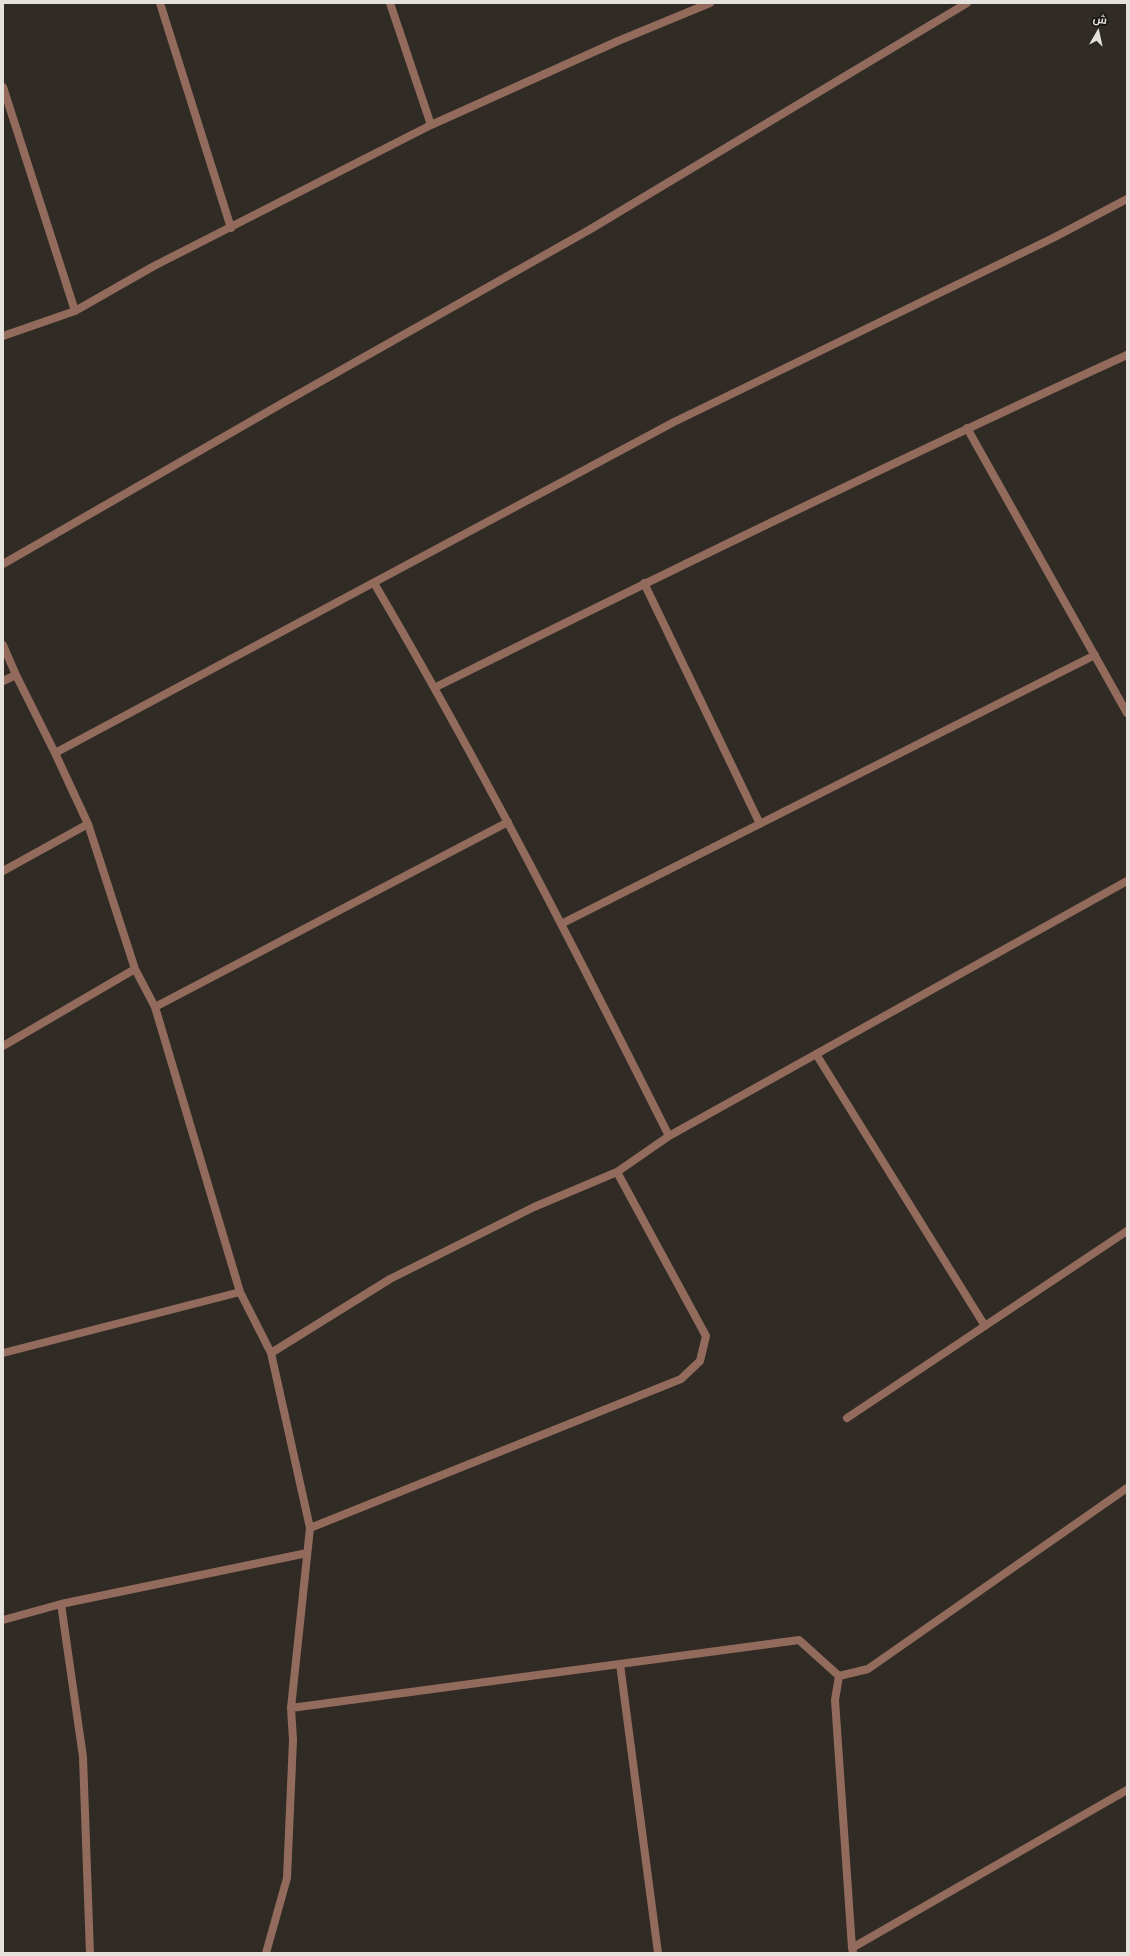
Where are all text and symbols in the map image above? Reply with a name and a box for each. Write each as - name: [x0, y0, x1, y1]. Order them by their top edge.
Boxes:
- north arrow: [1078, 12, 1118, 52]
- text: ش: [1092, 12, 1108, 27]

